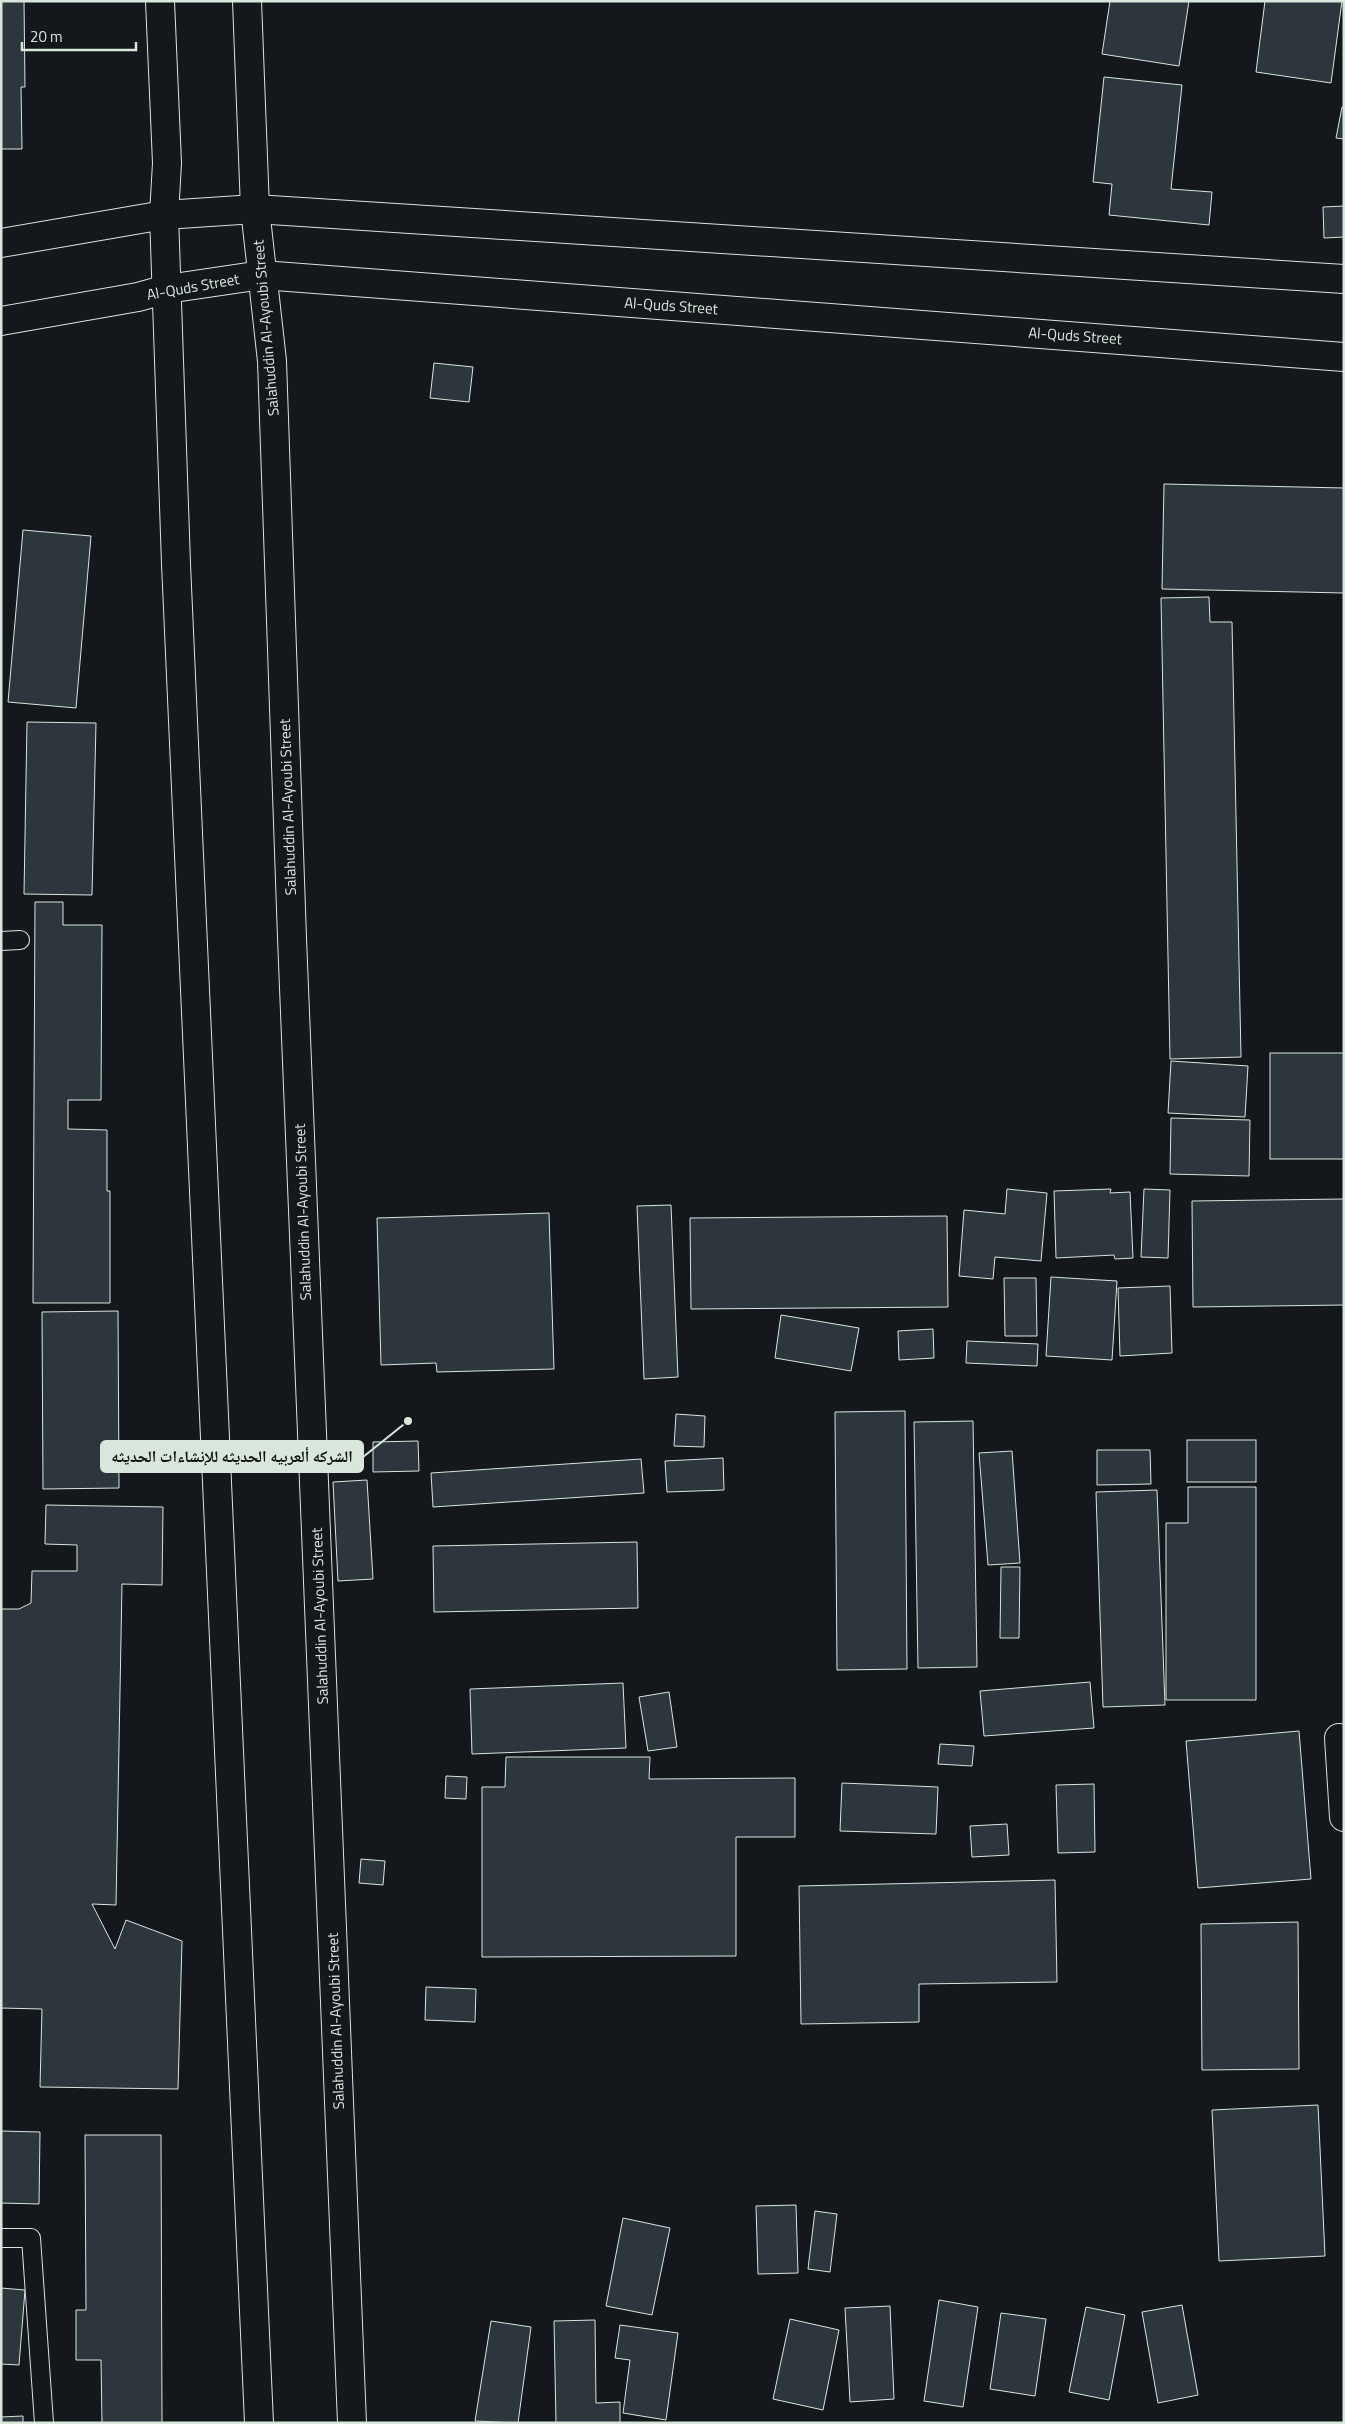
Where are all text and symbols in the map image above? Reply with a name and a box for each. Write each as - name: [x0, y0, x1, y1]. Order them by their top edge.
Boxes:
- scale bar: [22, 20, 136, 52]
- text: 20 m: [30, 25, 63, 48]
- street label: Salahuddin Al-Ayoubi Street: [246, 238, 285, 417]
- street label: Al-Quds Street: [145, 267, 242, 306]
- street label: Al-Quds Street: [623, 291, 719, 320]
- street label: Al-Quds Street: [1027, 321, 1123, 350]
- street label: Salahuddin Al-Ayoubi Street: [273, 718, 302, 896]
- street label: Salahuddin Al-Ayoubi Street: [288, 1123, 317, 1301]
- callout: الشركه ألعربيه الحديثه للإنشاءات الحديثه: [101, 1441, 363, 1472]
- text: الشركه ألعربيه الحديثه للإنشاءات الحديثه: [111, 1444, 353, 1468]
- street label: Salahuddin Al-Ayoubi Street: [305, 1527, 334, 1705]
- street label: Salahuddin Al-Ayoubi Street: [321, 1932, 350, 2110]

